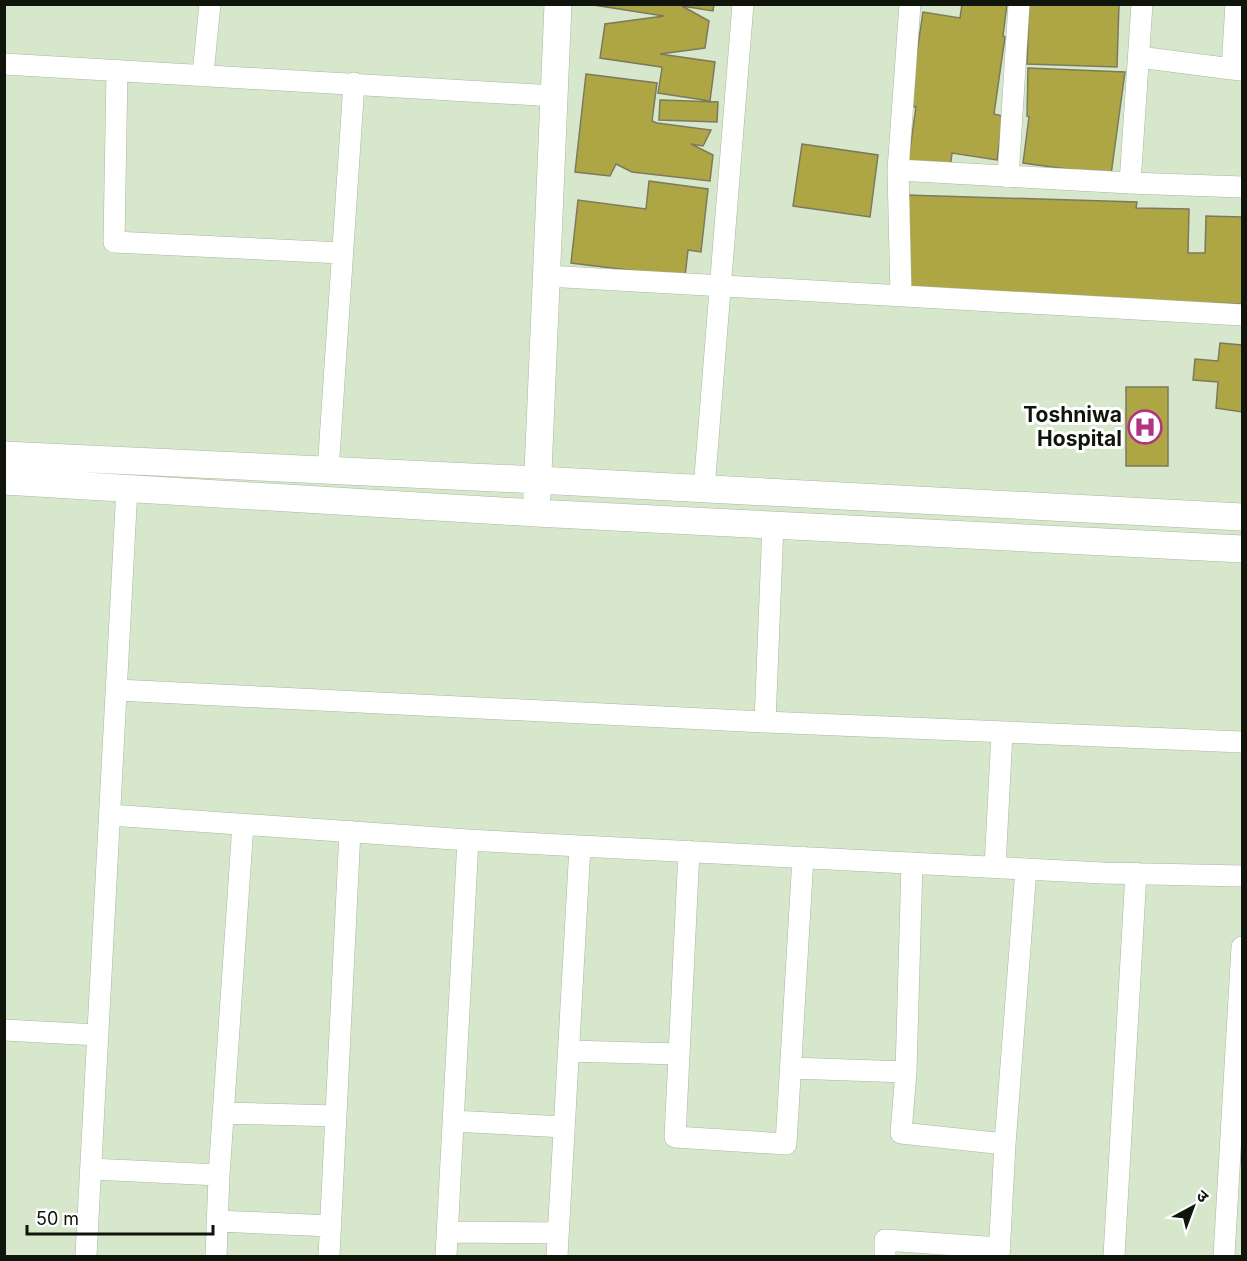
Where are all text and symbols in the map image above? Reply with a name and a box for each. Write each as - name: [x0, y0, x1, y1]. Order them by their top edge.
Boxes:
- place label: Toshniwa Hospital: [1023, 402, 1122, 451]
- hospital icon: Toshniwa Hospital: [1127, 409, 1163, 445]
- north arrow: [1163, 1177, 1223, 1237]
- text: उ: [1193, 1185, 1213, 1207]
- scale bar: [27, 1198, 213, 1236]
- text: 50 m: [36, 1208, 79, 1229]

